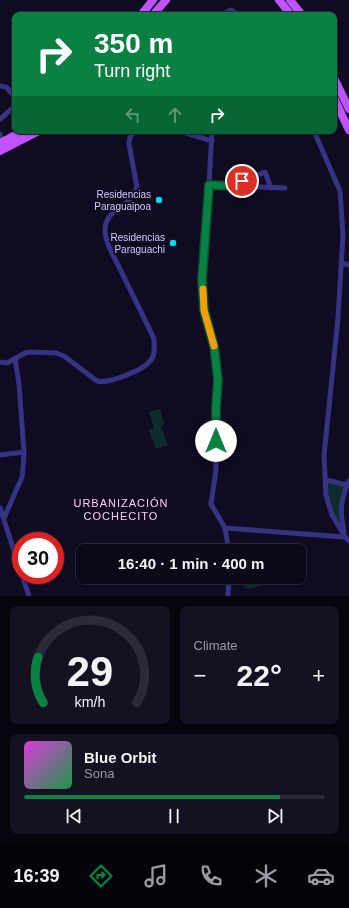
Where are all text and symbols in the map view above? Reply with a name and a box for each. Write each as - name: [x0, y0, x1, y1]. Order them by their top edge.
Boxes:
- icon: right: [28, 28, 80, 80]
- text: 350 m: [94, 28, 173, 59]
- text: Turn right: [94, 61, 170, 81]
- icon: left: [122, 104, 144, 126]
- icon: ahead: [164, 104, 186, 126]
- icon: right: [206, 104, 228, 126]
- pin: [225, 164, 259, 198]
- icon: arrive: [231, 170, 253, 192]
- place label: Residencias Paraguaipoa: [94, 189, 151, 212]
- marker: Residencias Paraguaipoa: [154, 195, 164, 205]
- place label: Residencias Paraguachi: [111, 232, 165, 255]
- marker: Residencias Paraguachi: [168, 238, 178, 248]
- position arrow: [195, 420, 237, 462]
- district label: URBANIZACIÓN COCHECITO: [73, 497, 169, 522]
- speed limit sign: 30: [12, 532, 64, 584]
- text: 16:40 · 1 min · 400 m: [118, 555, 264, 572]
- text: Climate: [194, 638, 238, 653]
- text: 29: [67, 648, 113, 695]
- text: 22°: [237, 659, 282, 692]
- text: −: [194, 663, 206, 688]
- text: +: [312, 663, 325, 688]
- text: km/h: [74, 694, 105, 710]
- text: Blue Orbit: [84, 749, 157, 766]
- text: Sona: [84, 766, 114, 781]
- icon: previous: [63, 805, 85, 827]
- icon: pause: [163, 805, 185, 827]
- icon: next: [264, 805, 286, 827]
- icon: directions: [87, 862, 115, 890]
- icon: music: [142, 862, 170, 890]
- icon: phone: [197, 862, 225, 890]
- icon: climate: [252, 862, 280, 890]
- icon: car: [307, 862, 335, 890]
- text: 16:39: [14, 866, 60, 886]

